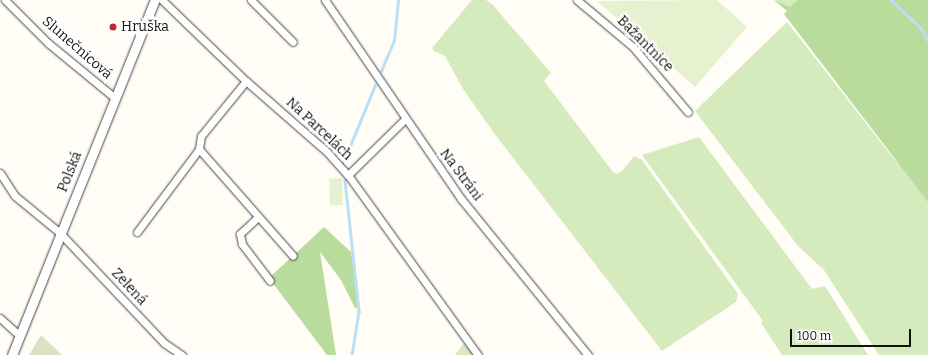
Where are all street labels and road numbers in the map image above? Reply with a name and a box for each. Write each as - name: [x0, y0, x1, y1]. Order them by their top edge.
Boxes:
- street label: Bažantnice: [613, 12, 677, 76]
- street label: Slunečnicová: [39, 13, 115, 83]
- street label: Na Parcelách: [282, 94, 356, 164]
- street label: Na Stráni: [436, 146, 486, 204]
- street label: Polská: [54, 149, 86, 195]
- street label: Zelená: [108, 265, 150, 309]

